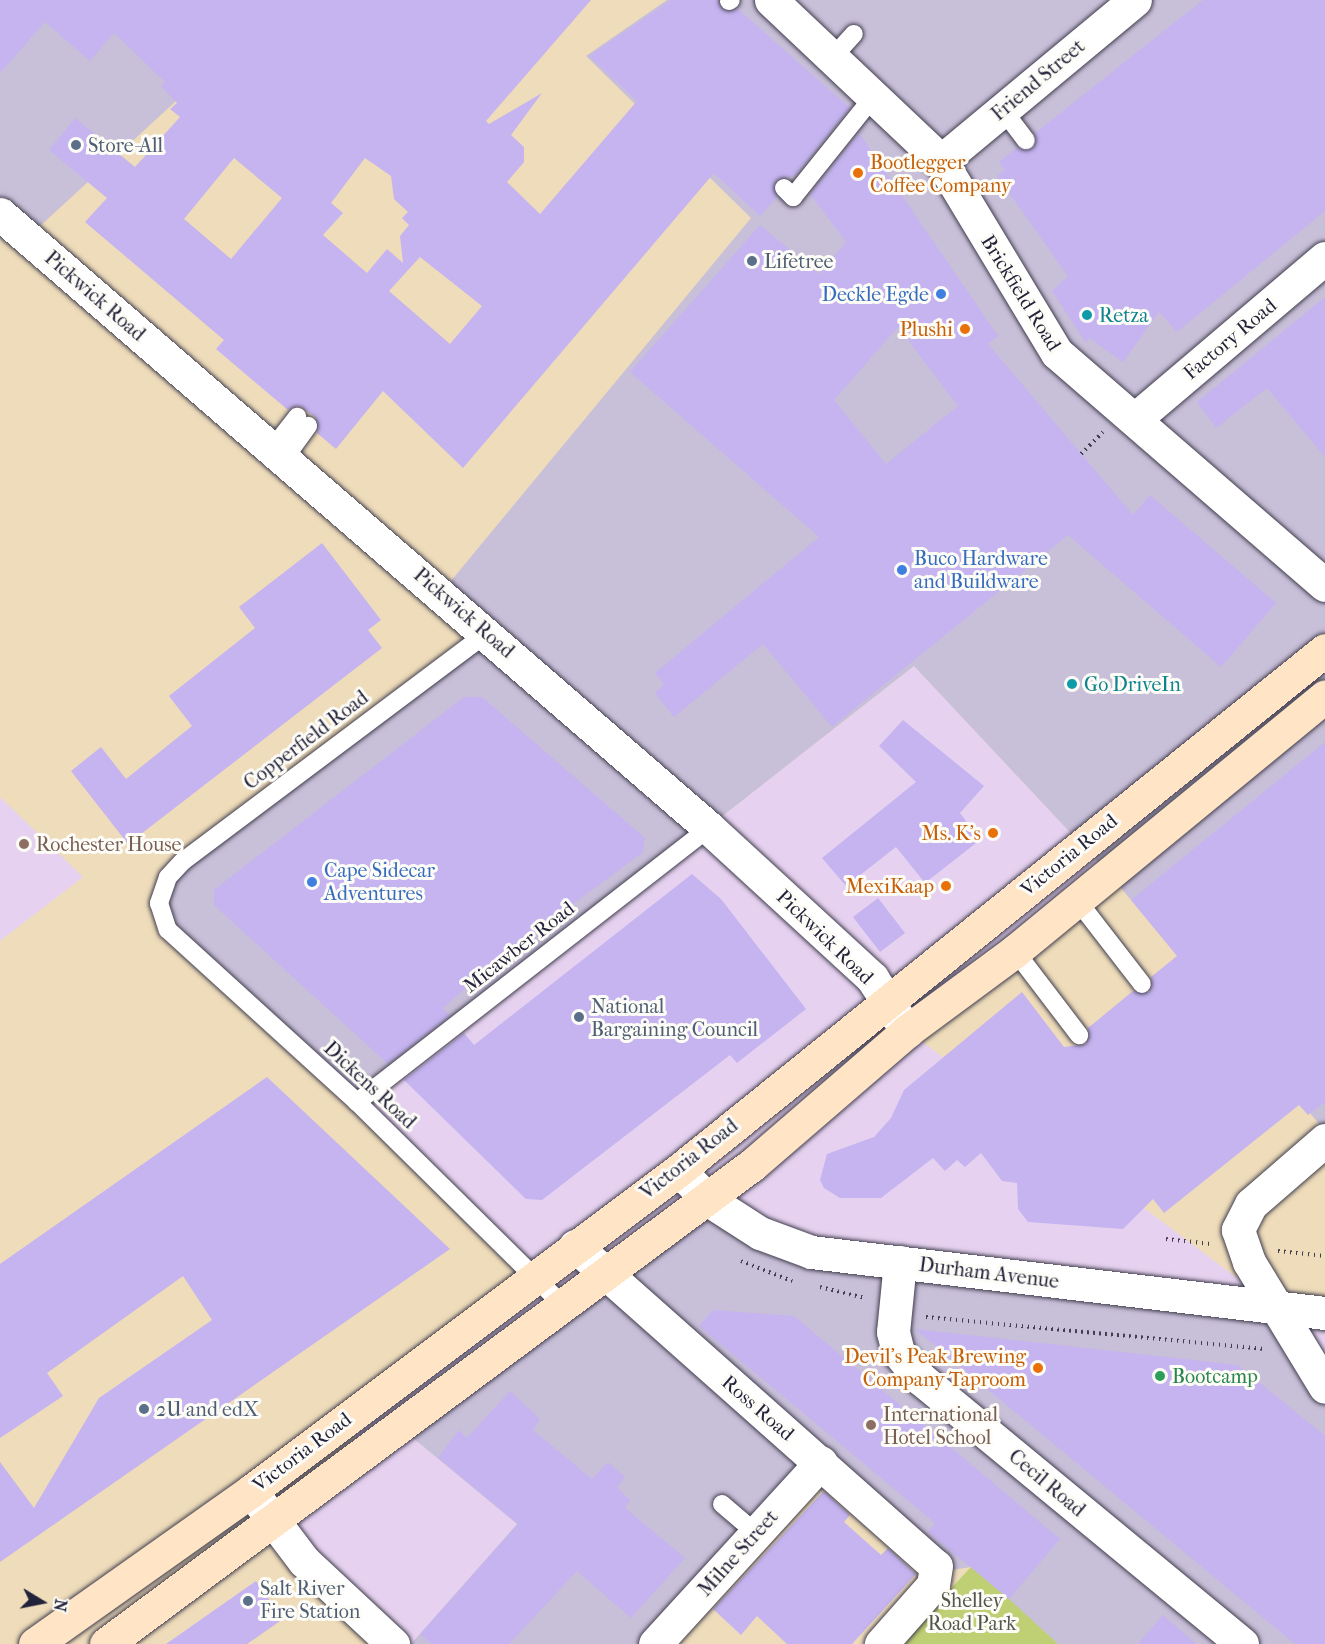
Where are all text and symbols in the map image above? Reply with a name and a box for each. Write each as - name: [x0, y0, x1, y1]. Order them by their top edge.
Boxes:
- street label: Friend Street: [986, 34, 1090, 126]
- place label: Store-All: [88, 133, 163, 157]
- marker: Store-All: [69, 138, 83, 152]
- place label: Bootlegger Coffee Company: [870, 150, 1011, 197]
- marker: Bootlegger Coffee Company: [851, 166, 865, 180]
- street label: Brickfield Road: [976, 231, 1066, 355]
- street label: Pickwick Road: [40, 246, 150, 346]
- place label: Lifetree: [764, 249, 833, 273]
- marker: Lifetree: [745, 254, 759, 268]
- place label: Deckle Egde: [822, 282, 929, 306]
- marker: Deckle Egde: [934, 287, 948, 301]
- street label: Factory Road: [1179, 293, 1281, 385]
- place label: Retza: [1099, 303, 1148, 327]
- marker: Retza: [1080, 308, 1094, 322]
- place label: Plushi: [900, 317, 953, 341]
- marker: Plushi: [958, 322, 972, 336]
- place label: Buco Hardware and Buildware: [914, 546, 1048, 593]
- street label: Pickwick Road: [409, 563, 519, 663]
- marker: Buco Hardware and Buildware: [895, 563, 909, 577]
- place label: Go DriveIn: [1084, 672, 1181, 696]
- marker: Go DriveIn: [1065, 677, 1079, 691]
- street label: Copperfield Road: [239, 685, 373, 795]
- street label: Victoria Road: [1016, 809, 1122, 901]
- place label: Ms. K's: [922, 821, 981, 845]
- marker: Ms. K's: [986, 826, 1000, 840]
- place label: Rochester House: [36, 832, 181, 856]
- marker: Rochester House: [17, 837, 31, 851]
- place label: Cape Sidecar Adventures: [324, 858, 435, 905]
- place label: MexiKaap: [846, 874, 934, 898]
- marker: Cape Sidecar Adventures: [305, 875, 319, 889]
- marker: MexiKaap: [939, 879, 953, 893]
- street label: Pickwick Road: [772, 885, 878, 989]
- street label: Micawber Road: [459, 896, 579, 998]
- place label: National Bargaining Council: [591, 994, 758, 1041]
- marker: National Bargaining Council: [572, 1010, 586, 1024]
- street label: Dickens Road: [319, 1036, 421, 1134]
- street label: Victoria Road: [635, 1113, 743, 1205]
- street label: Durham Avenue: [918, 1253, 1060, 1293]
- place label: Devil's Peak Brewing Company Taproom: [844, 1344, 1026, 1391]
- marker: Devil's Peak Brewing Company Taproom: [1031, 1361, 1045, 1375]
- place label: Bootcamp: [1172, 1364, 1258, 1388]
- marker: Bootcamp: [1153, 1369, 1167, 1383]
- street label: Ross Road: [717, 1370, 799, 1446]
- place label: 2U and edX: [156, 1397, 259, 1421]
- marker: 2U and edX: [137, 1402, 151, 1416]
- place label: International Hotel School: [883, 1402, 998, 1449]
- street label: Victoria Road: [248, 1407, 356, 1497]
- marker: International Hotel School: [864, 1418, 878, 1432]
- street label: Cecil Road: [1004, 1444, 1090, 1522]
- street label: Milne Street: [693, 1505, 783, 1601]
- north arrow: [12, 1572, 72, 1632]
- place label: Salt River Fire Station: [260, 1577, 360, 1624]
- park label: Shelley Road Park: [928, 1588, 1016, 1635]
- marker: Salt River Fire Station: [241, 1594, 255, 1608]
- text: N: [50, 1598, 71, 1613]

